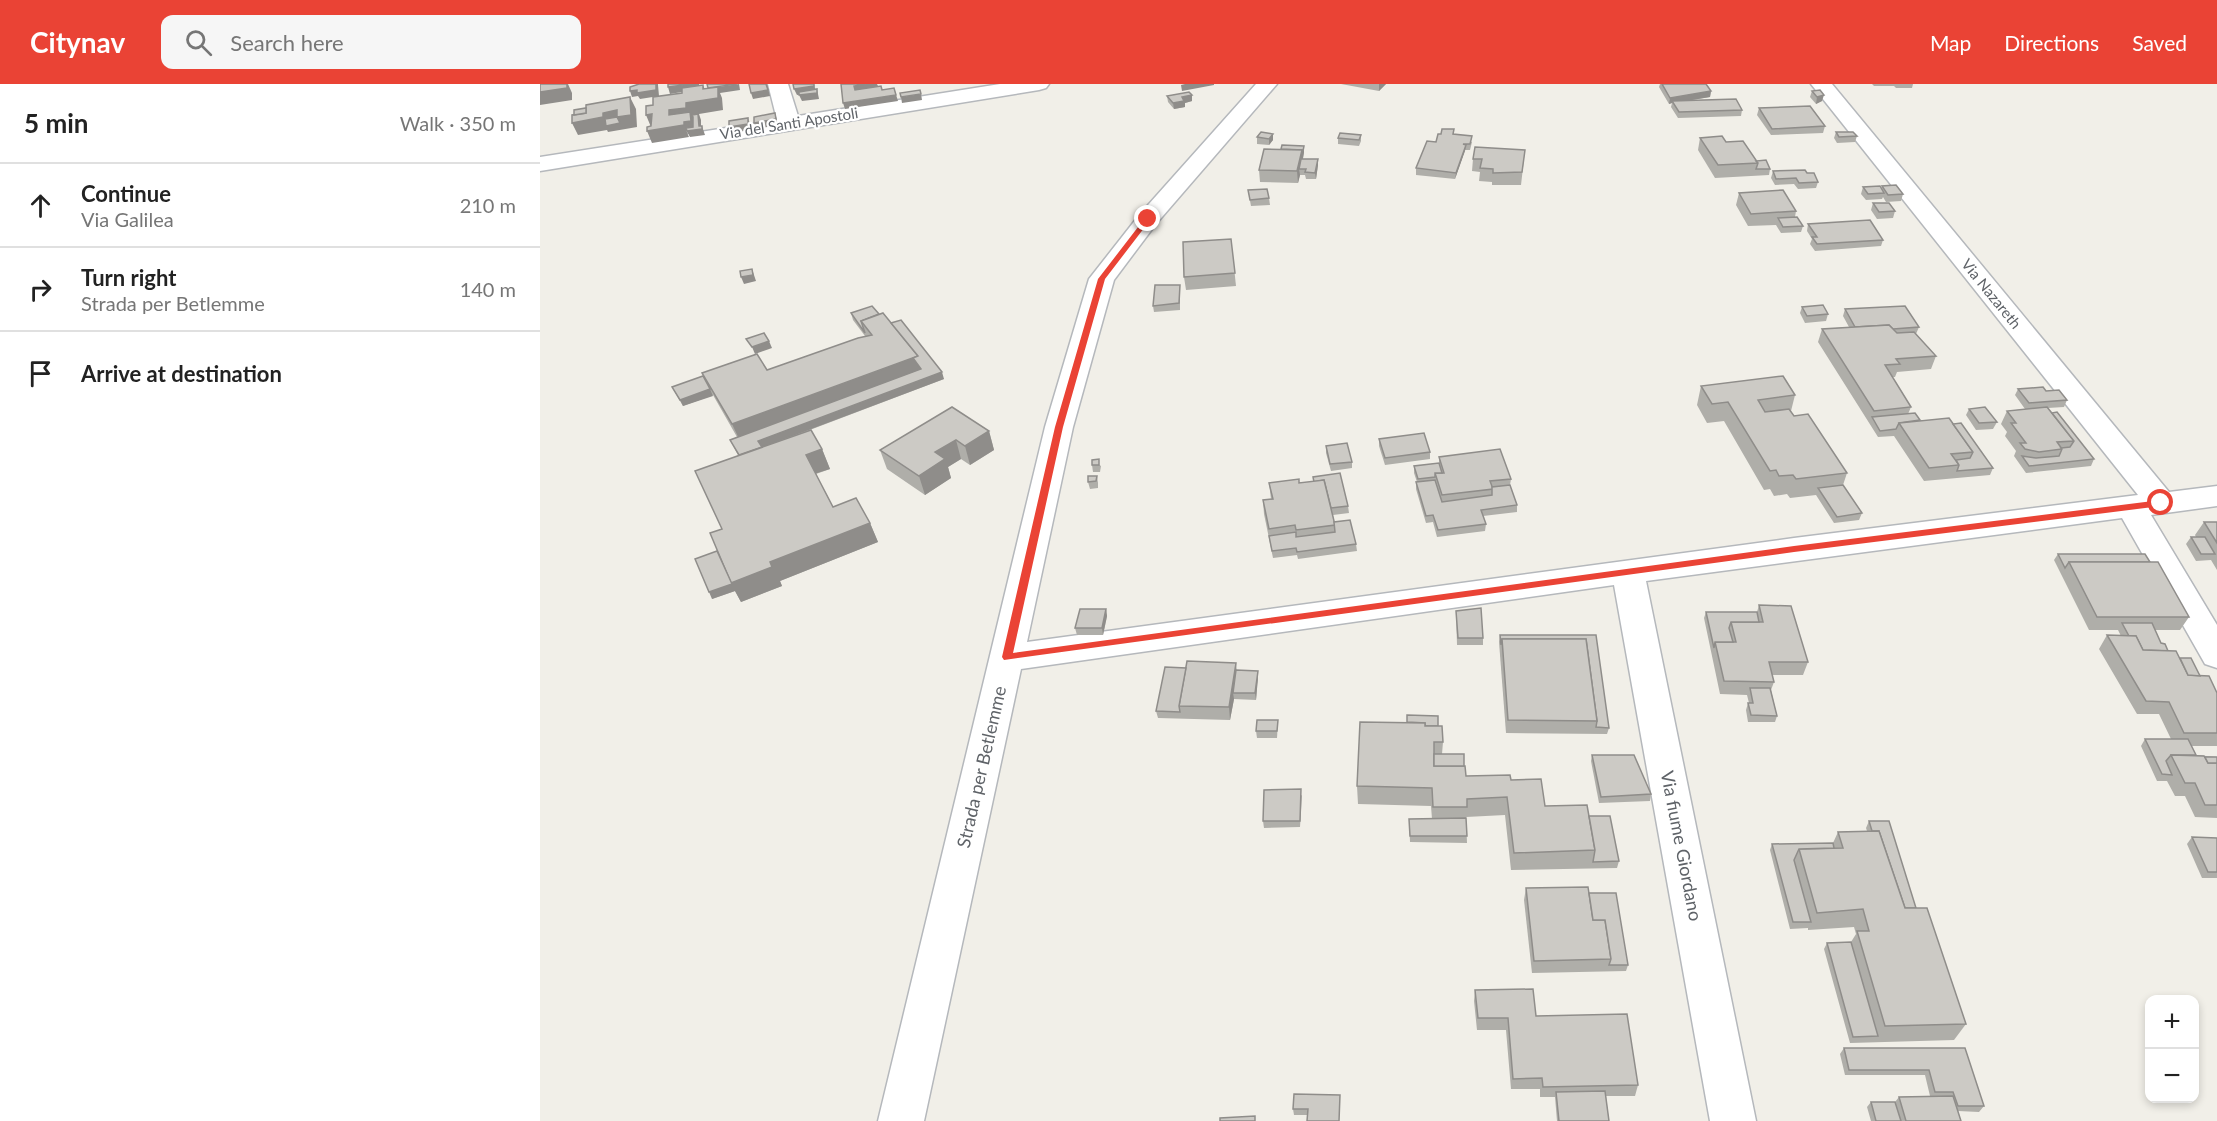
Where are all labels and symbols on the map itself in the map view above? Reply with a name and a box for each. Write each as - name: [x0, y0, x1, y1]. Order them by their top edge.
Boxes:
- street label: Via del Santi Apostoli: [718, 103, 859, 143]
- route end: [1134, 205, 1160, 231]
- street label: Via Nazareth: [1958, 255, 2025, 332]
- route start: [2147, 489, 2173, 515]
- street label: Strada per Betlemme: [952, 684, 1010, 850]
- street label: Via fiume Giordano: [1657, 769, 1707, 923]

